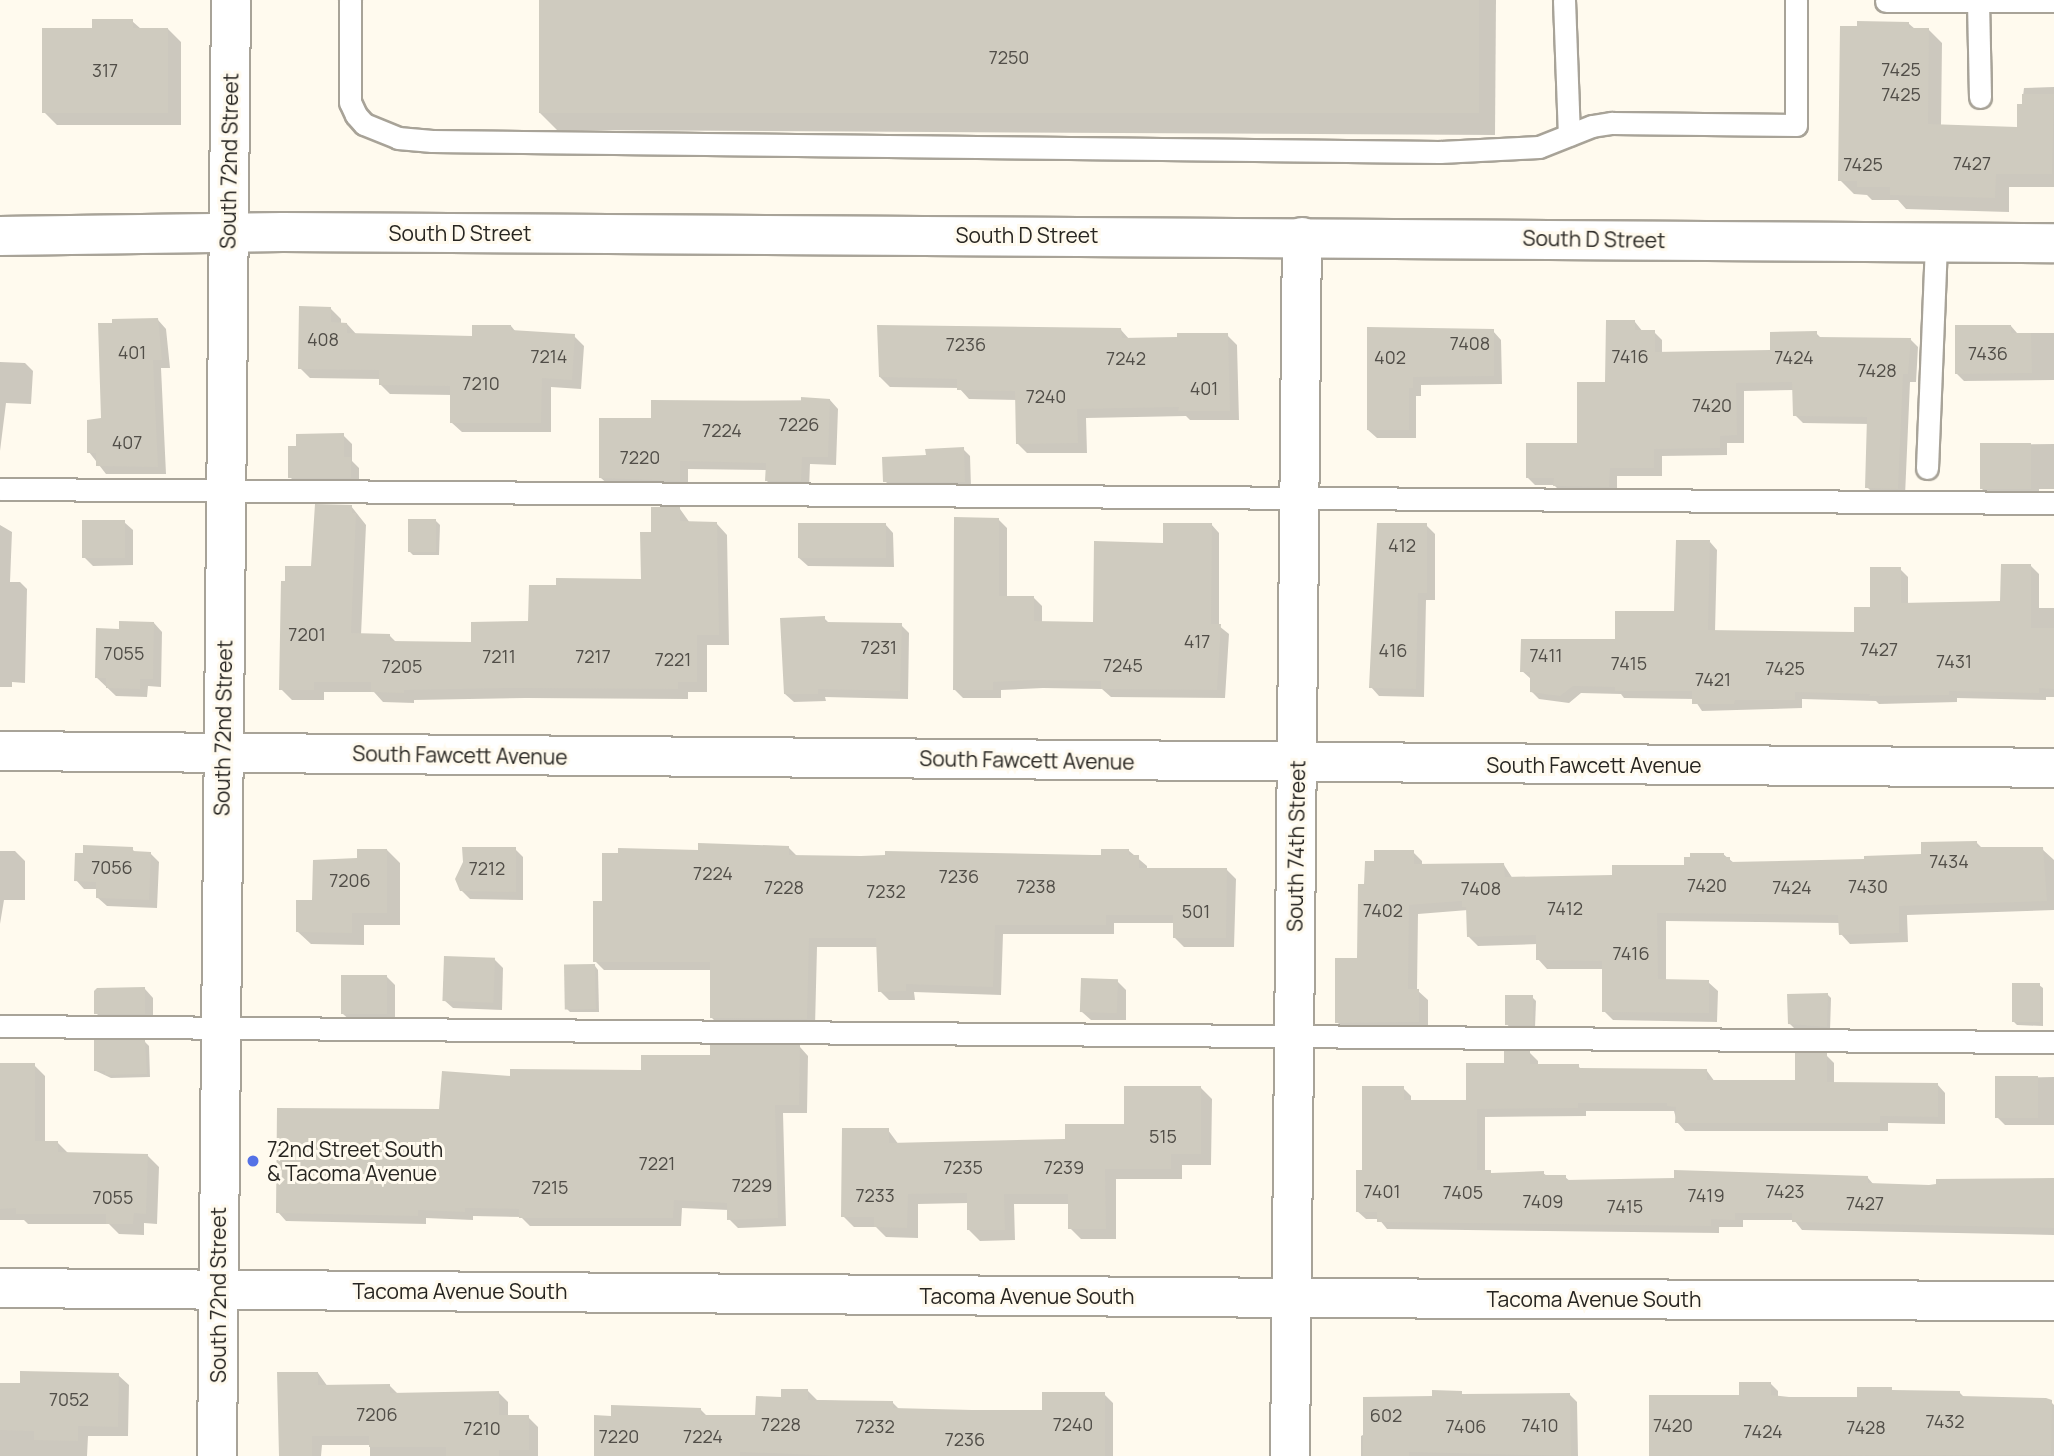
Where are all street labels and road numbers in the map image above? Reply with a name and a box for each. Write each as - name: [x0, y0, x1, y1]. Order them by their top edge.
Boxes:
- street label: South 72nd Street: [215, 73, 243, 249]
- street label: South D Street: [389, 220, 531, 246]
- street label: South D Street: [956, 222, 1098, 248]
- street label: South D Street: [1522, 225, 1666, 253]
- street label: South 72nd Street: [209, 640, 237, 816]
- street label: South Fawcett Avenue: [352, 741, 568, 769]
- street label: South Fawcett Avenue: [919, 746, 1135, 774]
- street label: South Fawcett Avenue: [1486, 752, 1702, 778]
- street label: South 74th Street: [1282, 760, 1310, 932]
- street label: South 72nd Street: [205, 1207, 231, 1383]
- street label: Tacoma Avenue South: [353, 1278, 567, 1304]
- street label: Tacoma Avenue South: [920, 1283, 1134, 1309]
- street label: Tacoma Avenue South: [1487, 1286, 1701, 1312]

